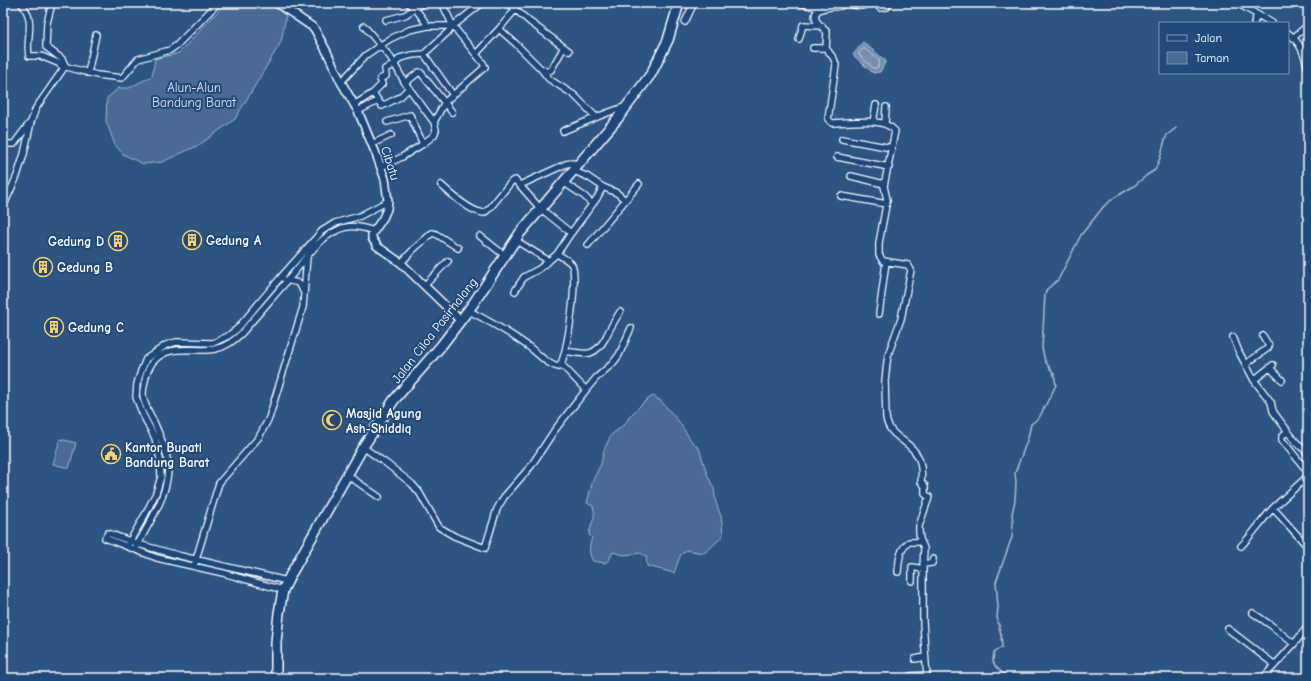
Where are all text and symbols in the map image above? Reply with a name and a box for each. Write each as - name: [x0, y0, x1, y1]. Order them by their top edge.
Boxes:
- legend: [1159, 22, 1289, 74]
- text: Jalan: [1195, 31, 1222, 45]
- text: Taman: [1195, 51, 1229, 65]
- park label: Alun-Alun Bandung Barat: [152, 80, 237, 110]
- street label: Cibatu: [378, 144, 403, 182]
- building icon: Gedung A: [181, 229, 203, 251]
- building icon: Gedung D: [107, 230, 129, 252]
- place label: Gedung A: [206, 233, 262, 248]
- place label: Gedung D: [48, 234, 104, 249]
- building icon: Gedung B: [32, 256, 54, 278]
- place label: Gedung B: [57, 260, 113, 275]
- street label: Jalan Ciloa Pasirhalang: [389, 275, 480, 386]
- building icon: Gedung C: [43, 316, 65, 338]
- place label: Gedung C: [68, 320, 124, 335]
- place label: Masjid Agung Ash-Shiddiq: [346, 406, 422, 436]
- mosque icon: Masjid Agung Ash-Shiddiq: [321, 409, 343, 431]
- place label: Kantor Bupati Bandung Barat: [125, 440, 210, 470]
- public building icon: Kantor Bupati Bandung Barat: [100, 443, 122, 465]

